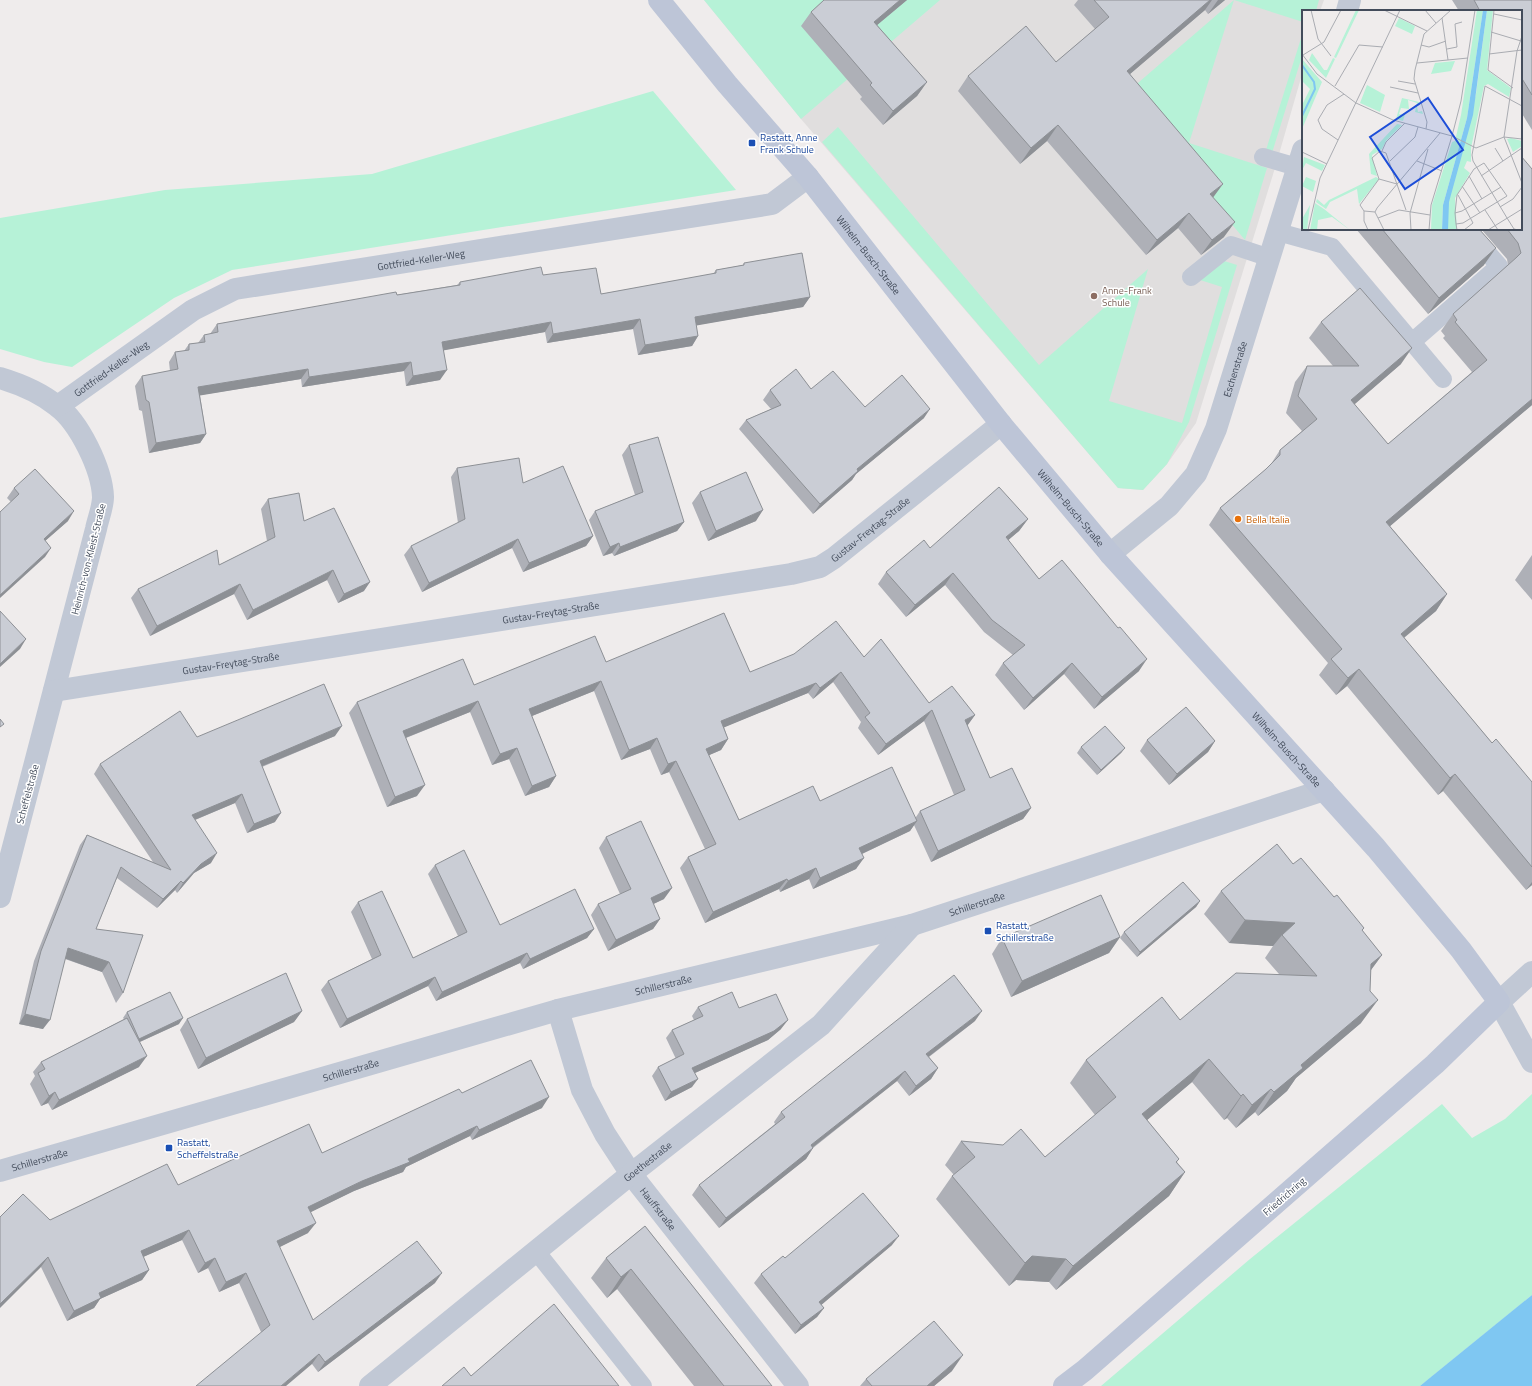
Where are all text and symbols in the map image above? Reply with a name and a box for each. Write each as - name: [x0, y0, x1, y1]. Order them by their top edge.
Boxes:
- inset map: [1302, 10, 1522, 230]
- place label: Rastatt, Anne Frank Schule: [760, 130, 818, 157]
- marker: Rastatt, Anne Frank Schule: [747, 138, 757, 148]
- street label: Wilhelm-Busch-Straße: [833, 212, 904, 298]
- street label: Gottfried-Keller-Weg: [376, 246, 466, 274]
- place label: Anne-Frank Schule: [1102, 283, 1152, 310]
- marker: Anne-Frank Schule: [1089, 291, 1099, 301]
- street label: Gottfried-Keller-Weg: [71, 337, 152, 401]
- street label: Eschenstraße: [1219, 339, 1251, 399]
- street label: Wilhelm-Busch-Straße: [1034, 466, 1108, 550]
- street label: Gustav-Freytag-Straße: [828, 493, 913, 566]
- street label: Heinrich-von-Kleist-Straße: [67, 502, 110, 616]
- place label: Bella Italia: [1246, 512, 1290, 527]
- marker: Bella Italia: [1233, 514, 1243, 524]
- street label: Gustav-Freytag-Straße: [501, 598, 600, 628]
- street label: Gustav-Freytag-Straße: [181, 648, 280, 679]
- street label: Wilhelm-Busch-Straße: [1248, 709, 1325, 791]
- street label: Scheffelstraße: [12, 762, 43, 826]
- street label: Schillerstraße: [947, 888, 1007, 920]
- place label: Rastatt, Schillerstraße: [996, 918, 1054, 945]
- marker: Rastatt, Schillerstraße: [983, 926, 993, 936]
- street label: Schillerstraße: [633, 971, 693, 999]
- street label: Schillerstraße: [321, 1055, 381, 1086]
- place label: Rastatt, Scheffelstraße: [177, 1135, 239, 1162]
- street label: Goethestraße: [620, 1138, 675, 1185]
- marker: Rastatt, Scheffelstraße: [164, 1143, 174, 1153]
- street label: Schillerstraße: [10, 1145, 69, 1175]
- street label: Friedrichring: [1260, 1173, 1309, 1219]
- street label: Hauffstraße: [636, 1184, 680, 1234]

